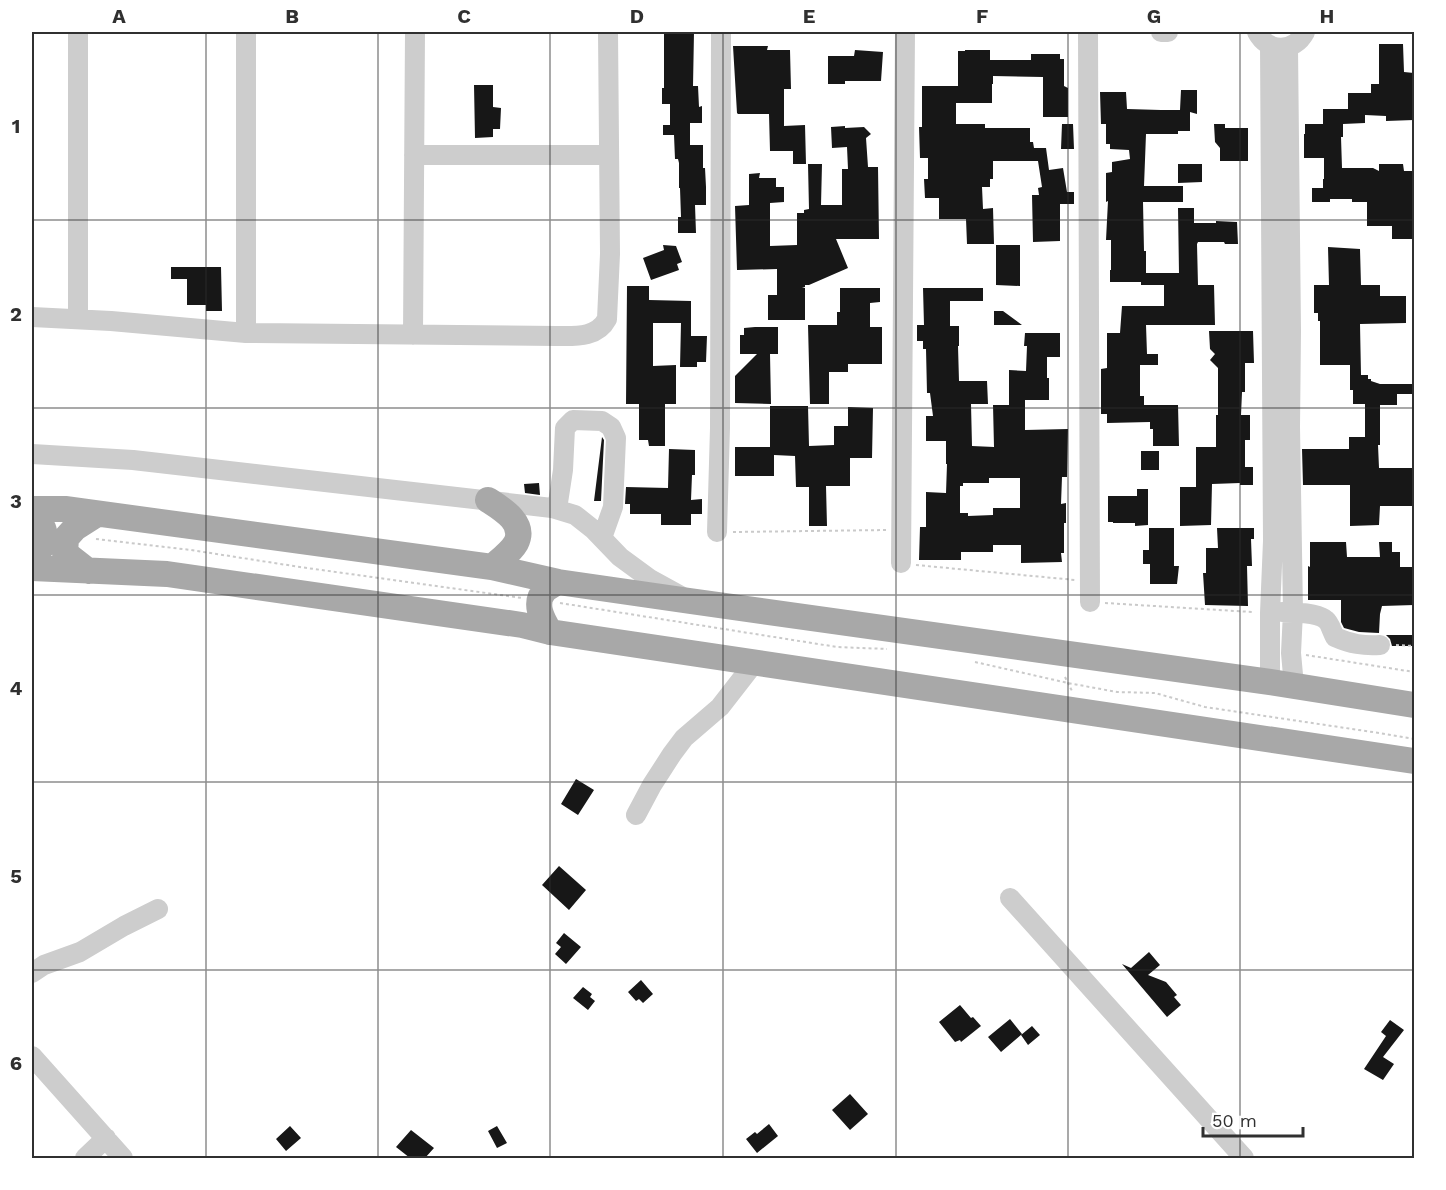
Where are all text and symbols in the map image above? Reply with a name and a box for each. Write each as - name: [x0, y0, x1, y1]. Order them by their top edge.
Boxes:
- text: A: [112, 4, 126, 28]
- text: B: [285, 4, 299, 28]
- text: C: [457, 4, 471, 28]
- text: D: [630, 4, 644, 28]
- text: E: [803, 4, 815, 28]
- text: F: [976, 4, 988, 28]
- text: G: [1147, 4, 1161, 28]
- text: H: [1320, 4, 1334, 28]
- text: 1: [12, 114, 20, 138]
- text: 2: [10, 302, 22, 326]
- text: 3: [10, 489, 22, 513]
- text: 4: [10, 676, 23, 700]
- text: 5: [10, 864, 22, 888]
- text: 6: [10, 1051, 22, 1075]
- scale bar: [1203, 1100, 1304, 1138]
- text: 50 m: [1212, 1110, 1257, 1131]

